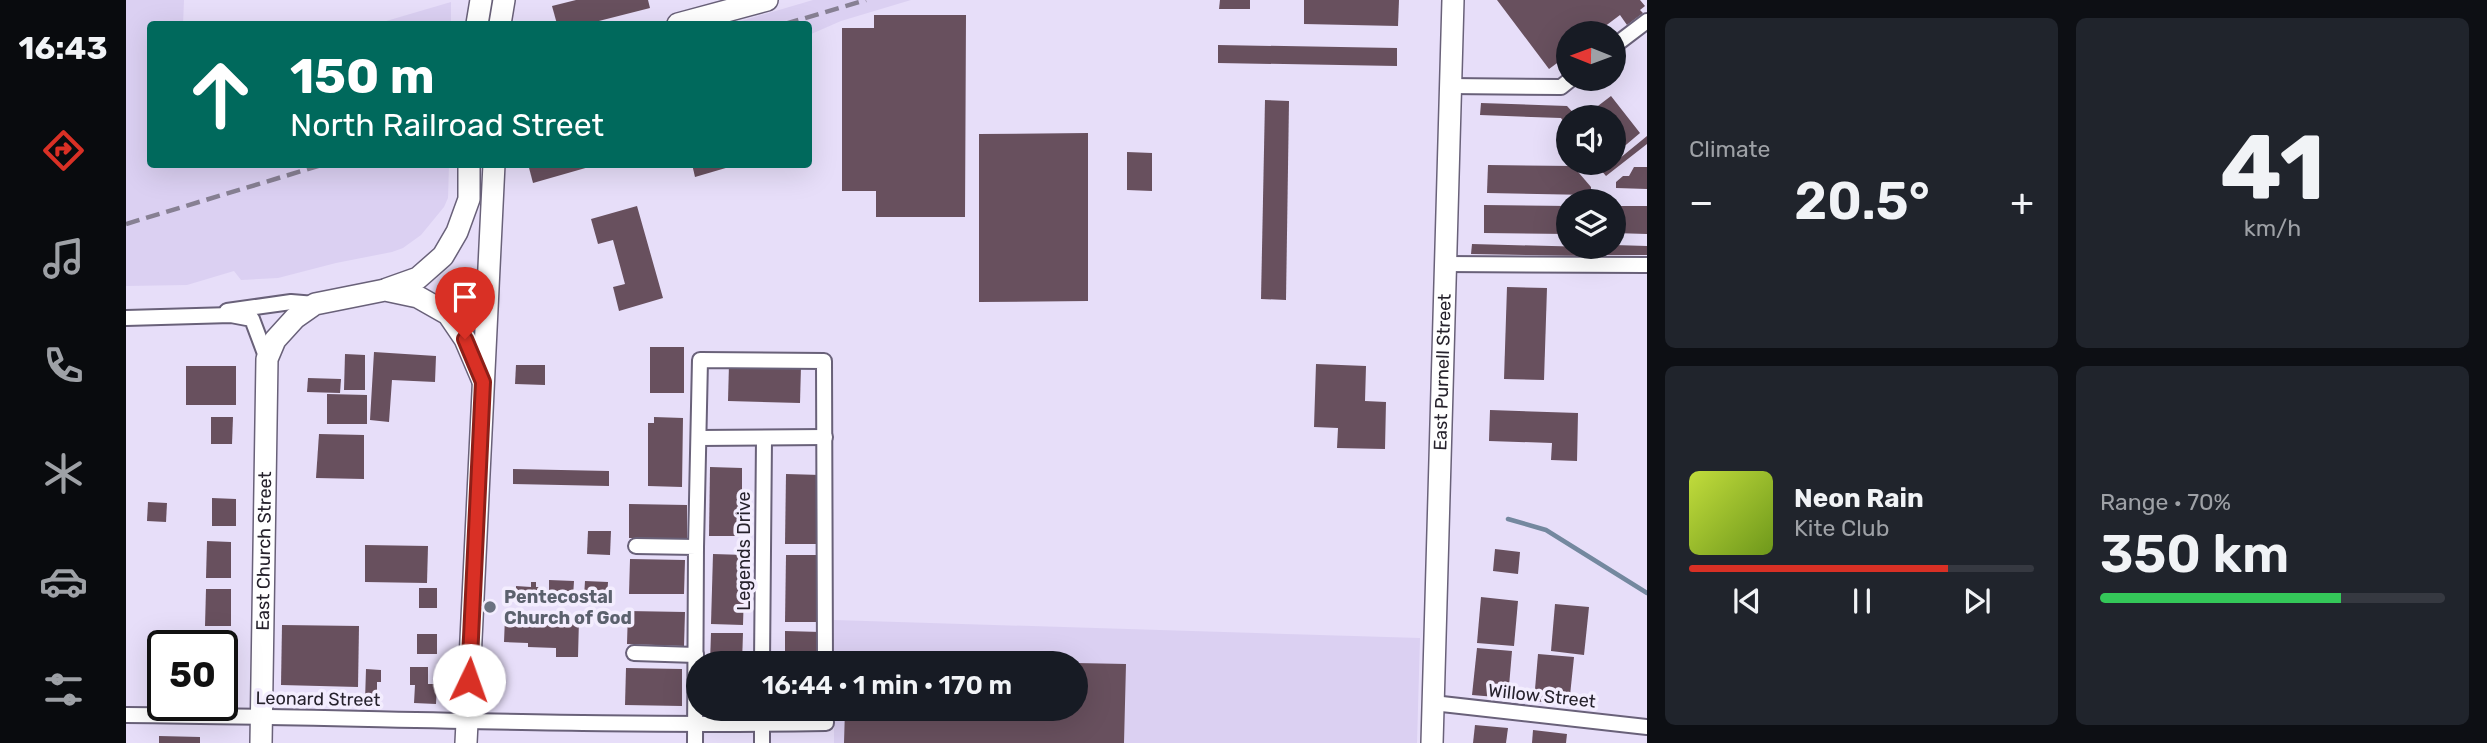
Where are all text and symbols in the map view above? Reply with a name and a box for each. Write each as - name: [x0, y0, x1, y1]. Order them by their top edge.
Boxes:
- north arrow: [1556, 21, 1626, 91]
- map controls: [1556, 21, 1626, 259]
- text: 16:43: [18, 29, 108, 67]
- text: 150 m: [290, 47, 435, 105]
- icon: ahead: [175, 49, 266, 140]
- button: sound: [1556, 105, 1626, 175]
- text: North Railroad Street: [290, 106, 604, 144]
- text: 41: [2220, 114, 2325, 222]
- icon: directions: [39, 126, 88, 175]
- text: Climate: [1689, 135, 1770, 163]
- text: 20.5°: [1794, 170, 1930, 232]
- text: −: [1689, 179, 1714, 225]
- text: +: [2010, 179, 2034, 225]
- button: layers: [1556, 189, 1626, 259]
- text: km/h: [2244, 214, 2301, 242]
- icon: music: [39, 234, 88, 283]
- pin: [435, 267, 495, 339]
- icon: arrive: [446, 278, 484, 316]
- street label: East Purnell Street: [1429, 293, 1456, 451]
- icon: phone: [39, 341, 88, 390]
- icon: climate: [39, 449, 88, 498]
- street label: East Church Street: [252, 471, 276, 631]
- text: Neon Rain: [1794, 483, 1924, 514]
- text: Range · 70%: [2100, 488, 2231, 516]
- street label: Legends Drive: [733, 491, 755, 611]
- text: Kite Club: [1794, 514, 1889, 542]
- text: 350 km: [2100, 523, 2289, 585]
- icon: car: [39, 557, 88, 606]
- icon: previous: [1728, 582, 1766, 620]
- icon: pause: [1843, 582, 1881, 620]
- icon: next: [1958, 582, 1996, 620]
- place label: Pentecostal Church of God: [504, 586, 632, 629]
- marker: Pentecostal Church of God: [482, 599, 498, 615]
- speed limit sign: 50: [147, 630, 238, 721]
- position arrow: [432, 643, 506, 717]
- icon: filters: [39, 665, 88, 714]
- text: 16:44 · 1 min · 170 m: [762, 670, 1012, 701]
- street label: Willow Street: [1487, 679, 1597, 713]
- street label: Leonard Street: [255, 687, 381, 711]

